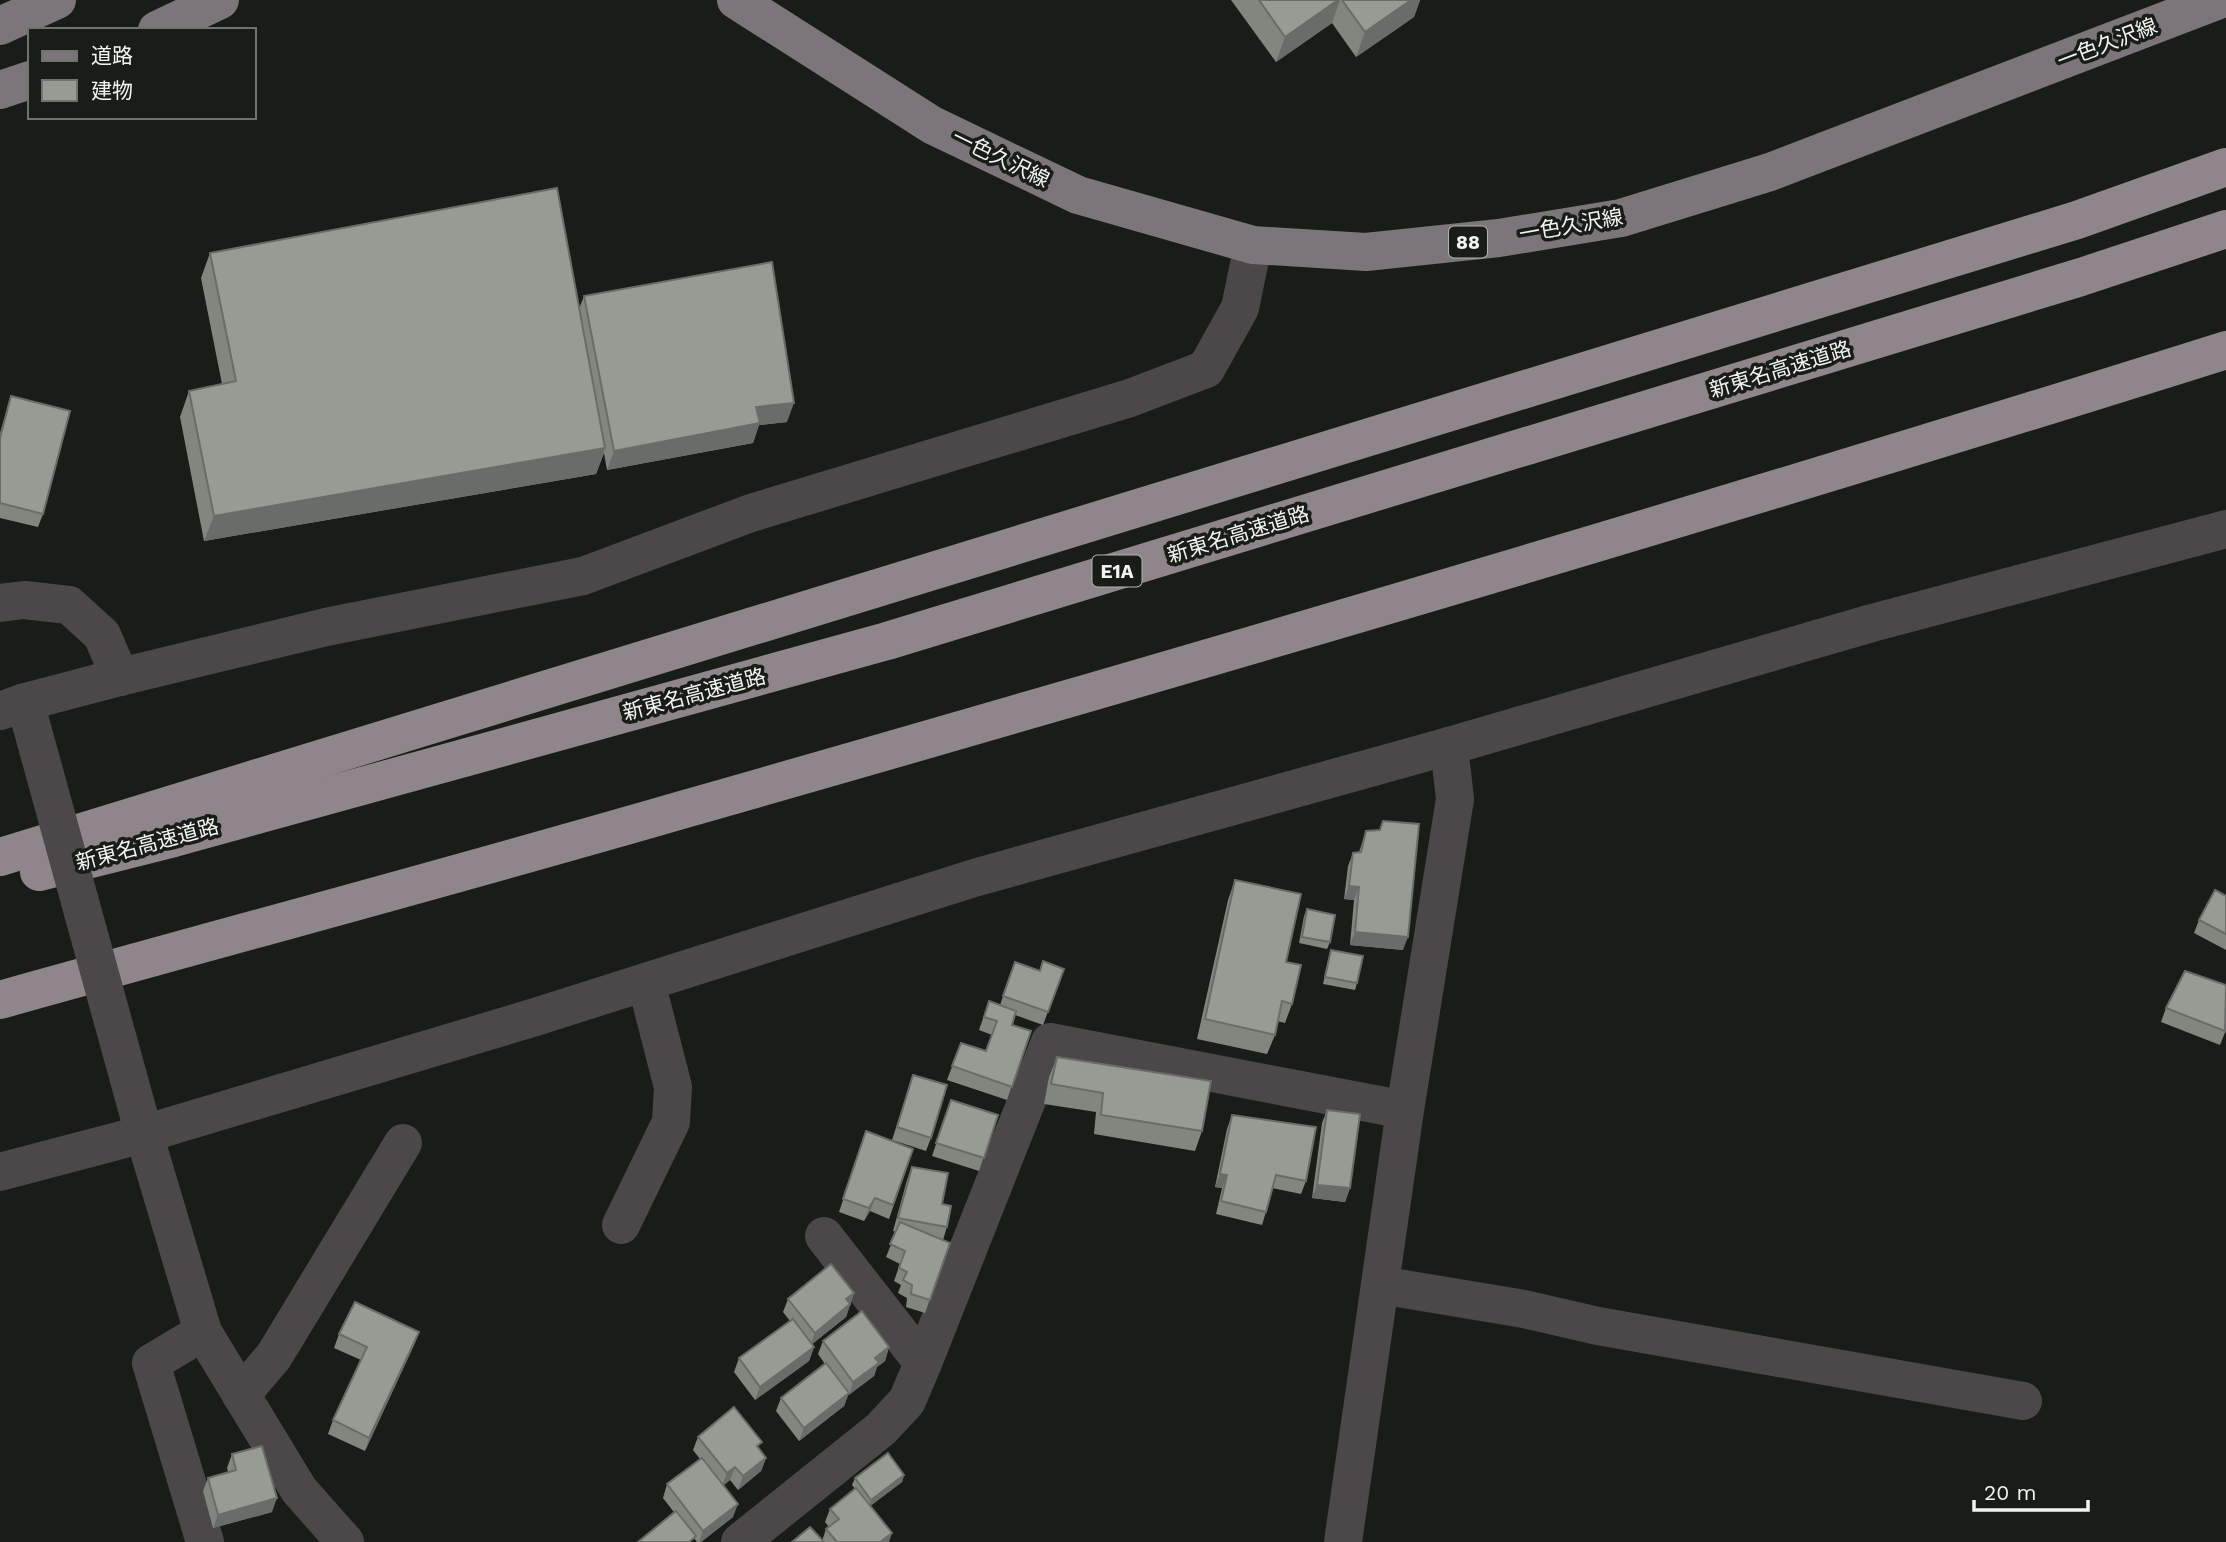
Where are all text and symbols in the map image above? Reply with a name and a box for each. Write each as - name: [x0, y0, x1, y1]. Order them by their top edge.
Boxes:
- street label: 一色久沢線: [2054, 13, 2160, 73]
- legend: [28, 28, 256, 119]
- text: 道路: [91, 43, 133, 68]
- text: 建物: [91, 78, 133, 103]
- street label: 一色久沢線: [948, 124, 1054, 192]
- street label: 一色久沢線: [1517, 204, 1625, 246]
- road number: 88: [1449, 226, 1487, 258]
- street label: 新東名高速道路: [1706, 336, 1854, 402]
- street label: 新東名高速道路: [1164, 501, 1312, 567]
- road number: E1A: [1092, 556, 1142, 586]
- street label: 新東名高速道路: [620, 663, 768, 725]
- street label: 新東名高速道路: [73, 813, 221, 875]
- scale bar: [1974, 1468, 2088, 1512]
- text: 20 m: [1984, 1480, 2036, 1505]

